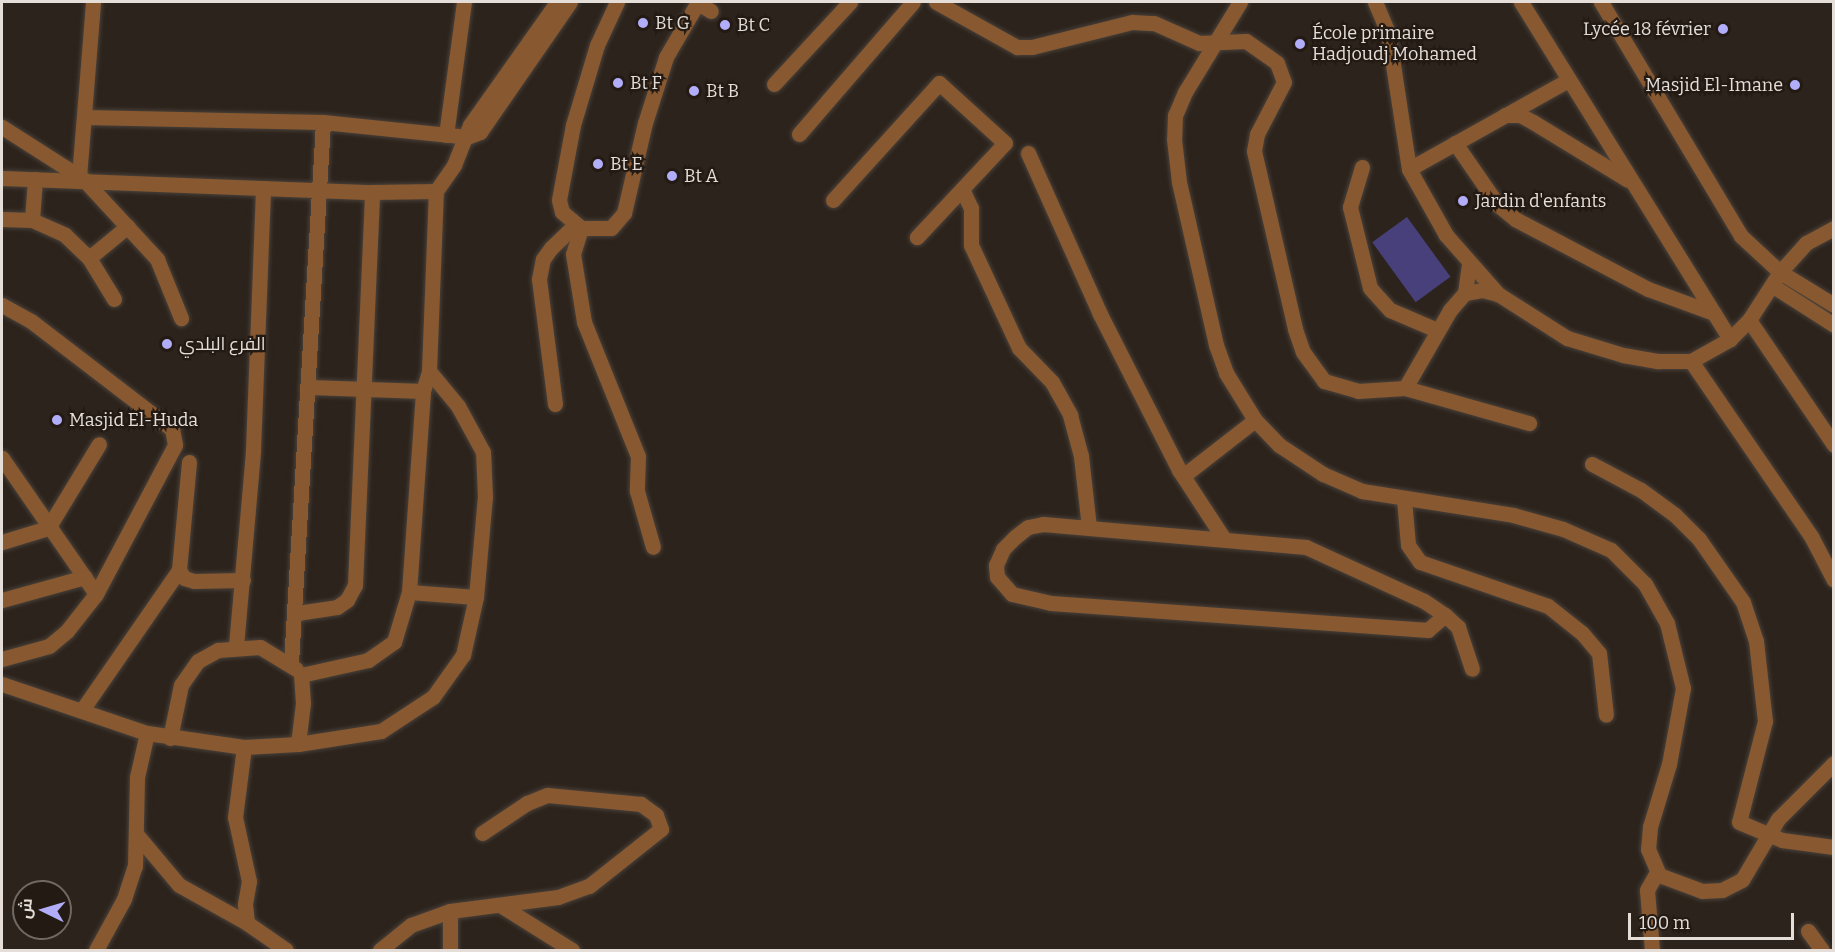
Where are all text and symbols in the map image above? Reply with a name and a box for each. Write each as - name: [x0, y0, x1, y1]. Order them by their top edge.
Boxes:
- place label: Bt G: [655, 12, 690, 34]
- place label: Bt C: [737, 14, 770, 36]
- marker: Bt G: [636, 16, 650, 30]
- marker: Bt C: [718, 18, 732, 32]
- place label: Lycée 18 février: [1583, 18, 1711, 40]
- marker: Lycée 18 février: [1716, 22, 1730, 36]
- place label: École primaire Hadjoudj Mohamed: [1312, 23, 1477, 66]
- marker: École primaire Hadjoudj Mohamed: [1293, 37, 1307, 51]
- place label: Bt F: [630, 72, 662, 94]
- place label: Masjid El-Imane: [1645, 74, 1783, 96]
- marker: Bt F: [611, 76, 625, 90]
- marker: Masjid El-Imane: [1788, 78, 1802, 92]
- place label: Bt B: [706, 80, 739, 102]
- marker: Bt B: [687, 84, 701, 98]
- place label: Bt E: [610, 153, 643, 175]
- marker: Bt E: [591, 157, 605, 171]
- place label: Bt A: [684, 165, 718, 187]
- marker: Bt A: [665, 169, 679, 183]
- place label: Jardin d'enfants: [1475, 190, 1606, 212]
- marker: Jardin d'enfants: [1456, 194, 1470, 208]
- place label: الفرع البلدي: [179, 333, 266, 355]
- marker: الفرع البلدي: [160, 337, 174, 351]
- place label: Masjid El-Huda: [69, 409, 198, 431]
- marker: Masjid El-Huda: [50, 413, 64, 427]
- north arrow: [12, 880, 72, 940]
- text: ش: [15, 898, 36, 920]
- scale bar: [1631, 901, 1798, 939]
- text: 100 m: [1639, 912, 1690, 934]

